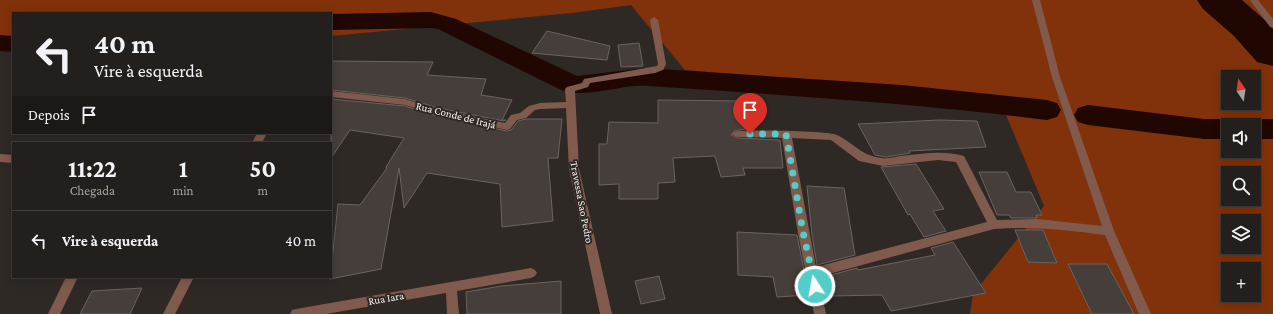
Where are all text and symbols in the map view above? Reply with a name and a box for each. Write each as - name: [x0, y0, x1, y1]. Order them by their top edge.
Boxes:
- icon: left: [28, 28, 80, 80]
- text: 40 m: [94, 28, 155, 59]
- text: Vire à esquerda: [94, 61, 203, 81]
- north arrow: [1221, 70, 1261, 110]
- map controls: [1221, 70, 1261, 302]
- pin: [733, 93, 767, 134]
- street label: Rua Conde de Irajá: [415, 99, 497, 132]
- icon: arrive: [739, 99, 761, 121]
- icon: arrive: [78, 104, 100, 126]
- text: Depois: [28, 107, 70, 123]
- button: sound: [1221, 118, 1261, 158]
- text: 11:22: [68, 155, 117, 182]
- text: 1: [179, 155, 188, 182]
- text: 50: [250, 155, 276, 182]
- street label: Travessa Sao Pedro: [568, 160, 596, 244]
- button: search: [1221, 166, 1261, 206]
- text: Chegada: [70, 183, 115, 198]
- text: min: [173, 183, 194, 198]
- text: m: [258, 183, 268, 198]
- button: layers: [1221, 214, 1261, 254]
- icon: left: [28, 230, 50, 252]
- text: Vire à esquerda: [62, 233, 158, 249]
- text: 40 m: [285, 233, 316, 249]
- button: +: [1221, 262, 1261, 302]
- position arrow: [794, 265, 836, 307]
- street label: Rua Iara: [367, 289, 405, 307]

